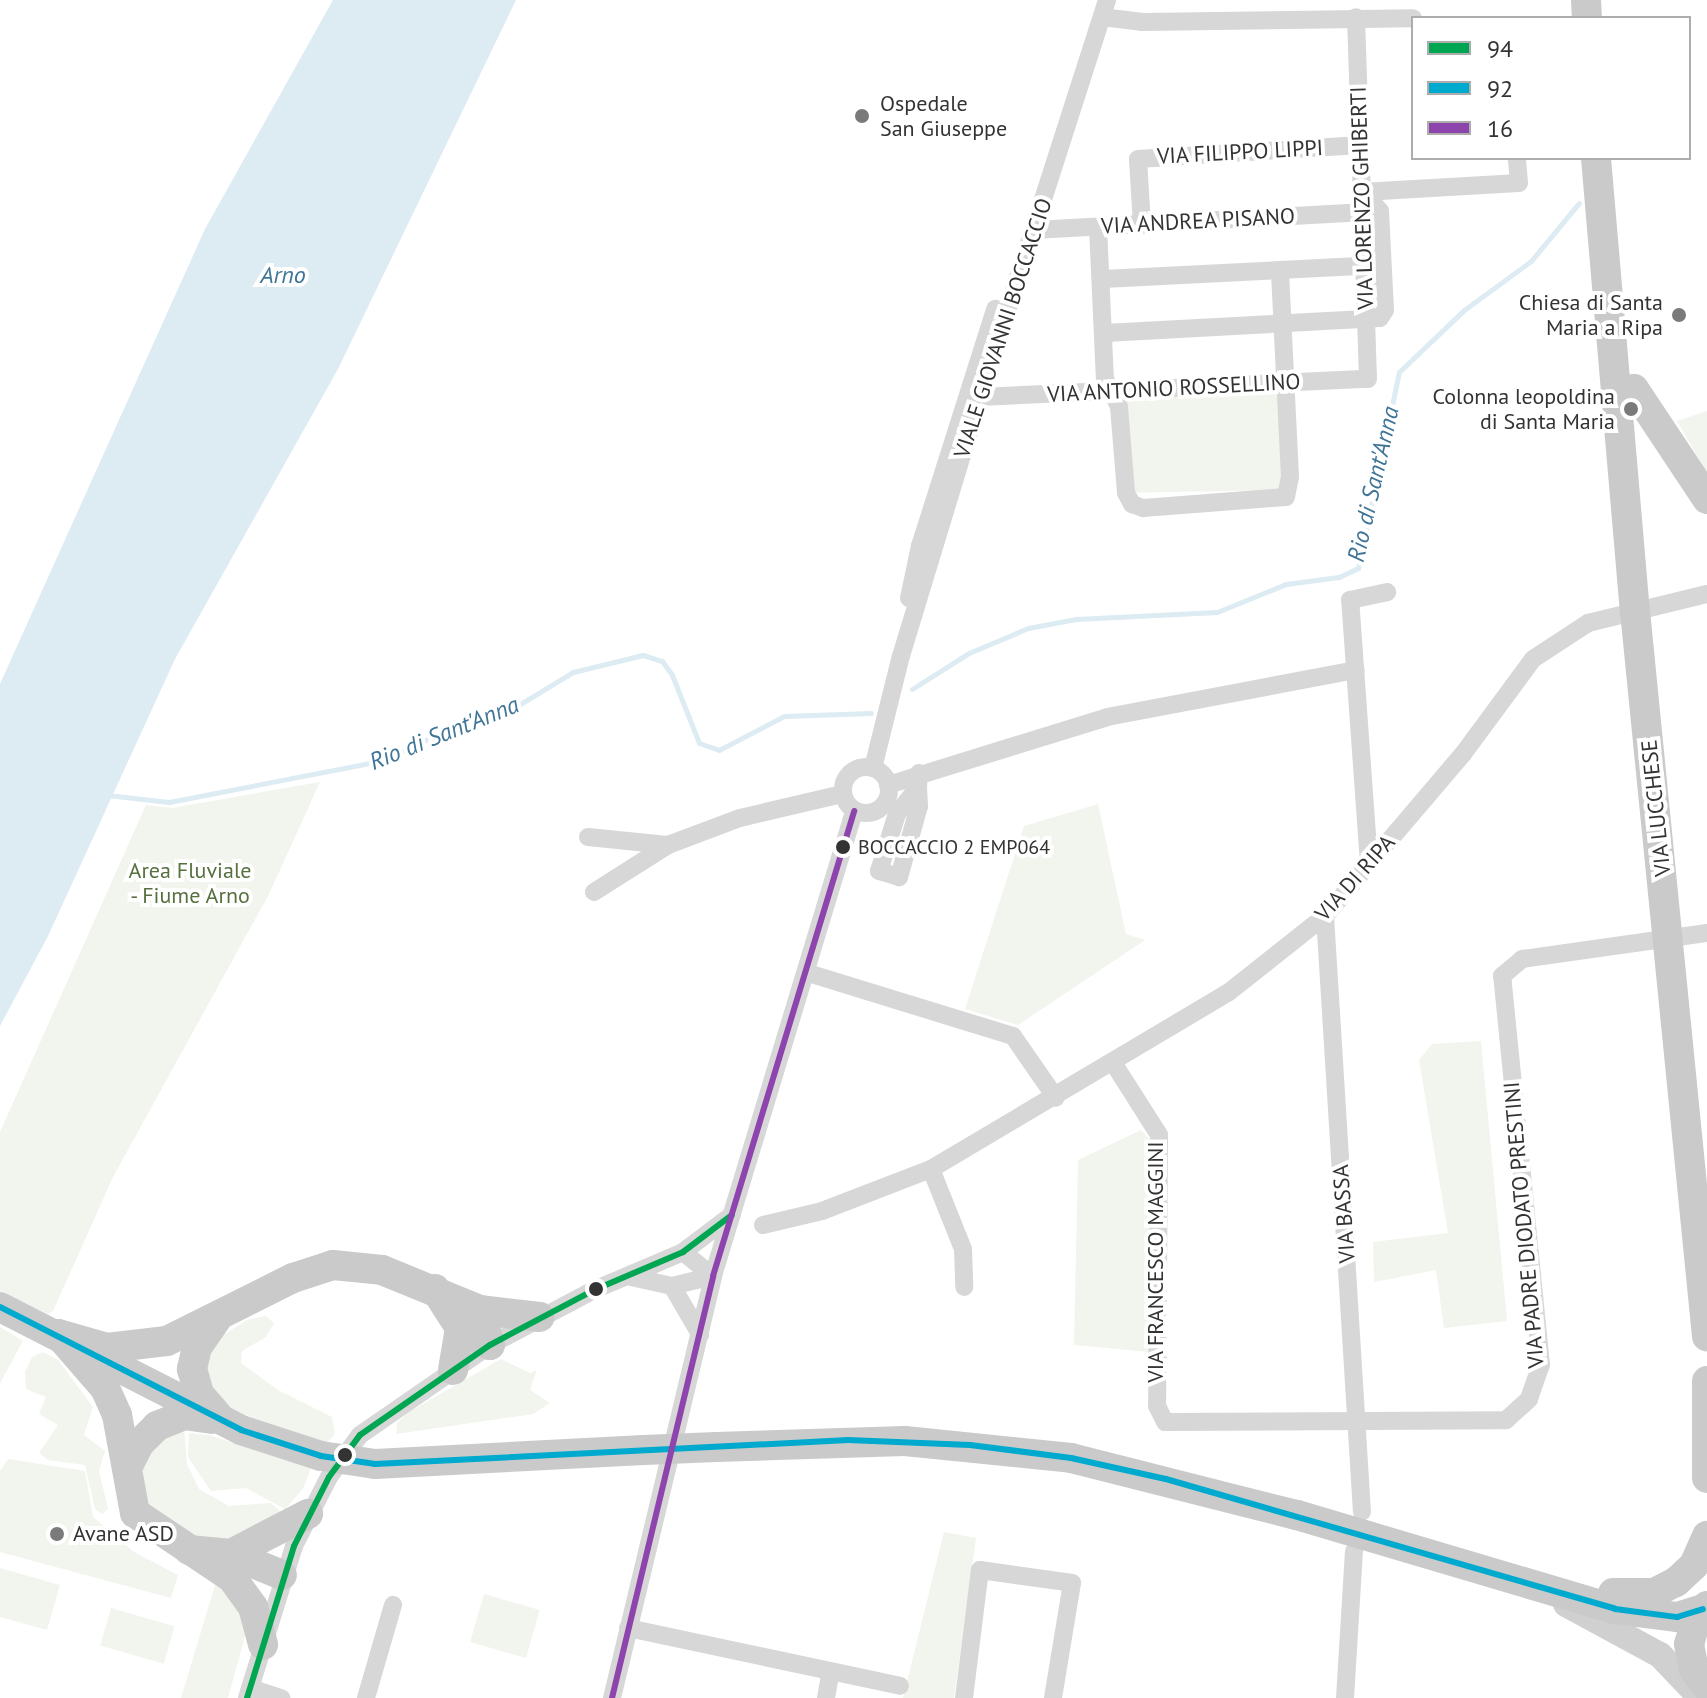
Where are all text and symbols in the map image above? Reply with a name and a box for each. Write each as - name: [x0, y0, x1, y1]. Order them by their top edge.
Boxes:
- legend: [1411, 16, 1691, 160]
- text: 94: [1487, 33, 1513, 64]
- text: 92: [1487, 73, 1513, 104]
- street label: VIA LORENZO GHIBERTI: [1345, 85, 1379, 311]
- place label: Ospedale San Giuseppe: [880, 90, 1007, 142]
- marker: Ospedale San Giuseppe: [851, 105, 873, 127]
- text: 16: [1487, 113, 1513, 144]
- street label: VIA FILIPPO LIPPI: [1156, 134, 1324, 170]
- street label: VIALE GIOVANNI BOCCACCIO: [948, 195, 1058, 461]
- street label: VIA ANDREA PISANO: [1099, 203, 1297, 239]
- water label: Arno: [260, 261, 306, 289]
- place label: Chiesa di Santa Maria a Ripa: [1519, 289, 1663, 340]
- marker: Chiesa di Santa Maria a Ripa: [1670, 306, 1688, 324]
- street label: VIA ANTONIO ROSSELLINO: [1046, 368, 1302, 408]
- place label: Colonna leopoldina di Santa Maria: [1432, 383, 1615, 434]
- marker: Colonna leopoldina di Santa Maria: [1622, 400, 1640, 418]
- water label: Rio di Sant'Anna: [1341, 403, 1405, 565]
- water label: Rio di Sant'Anna: [365, 690, 523, 776]
- street label: VIA LUCCHESE: [1636, 738, 1676, 878]
- street label: VIA DI RIPA: [1309, 829, 1401, 927]
- place label: BOCCACCIO 2 EMP064: [858, 835, 1050, 859]
- marker: BOCCACCIO 2 EMP064: [835, 839, 851, 855]
- park label: Area Fluviale - Fiume Arno: [129, 857, 251, 908]
- street label: VIA PADRE DIODATO PRESTINI: [1498, 1080, 1550, 1370]
- street label: VIA FRANCESCO MAGGINI: [1143, 1141, 1169, 1383]
- street label: VIA BASSA: [1327, 1163, 1361, 1265]
- unlabelled marker: [588, 1281, 604, 1297]
- unlabelled marker: [337, 1447, 353, 1463]
- place label: Avane ASD: [73, 1521, 175, 1547]
- marker: Avane ASD: [48, 1525, 66, 1543]

